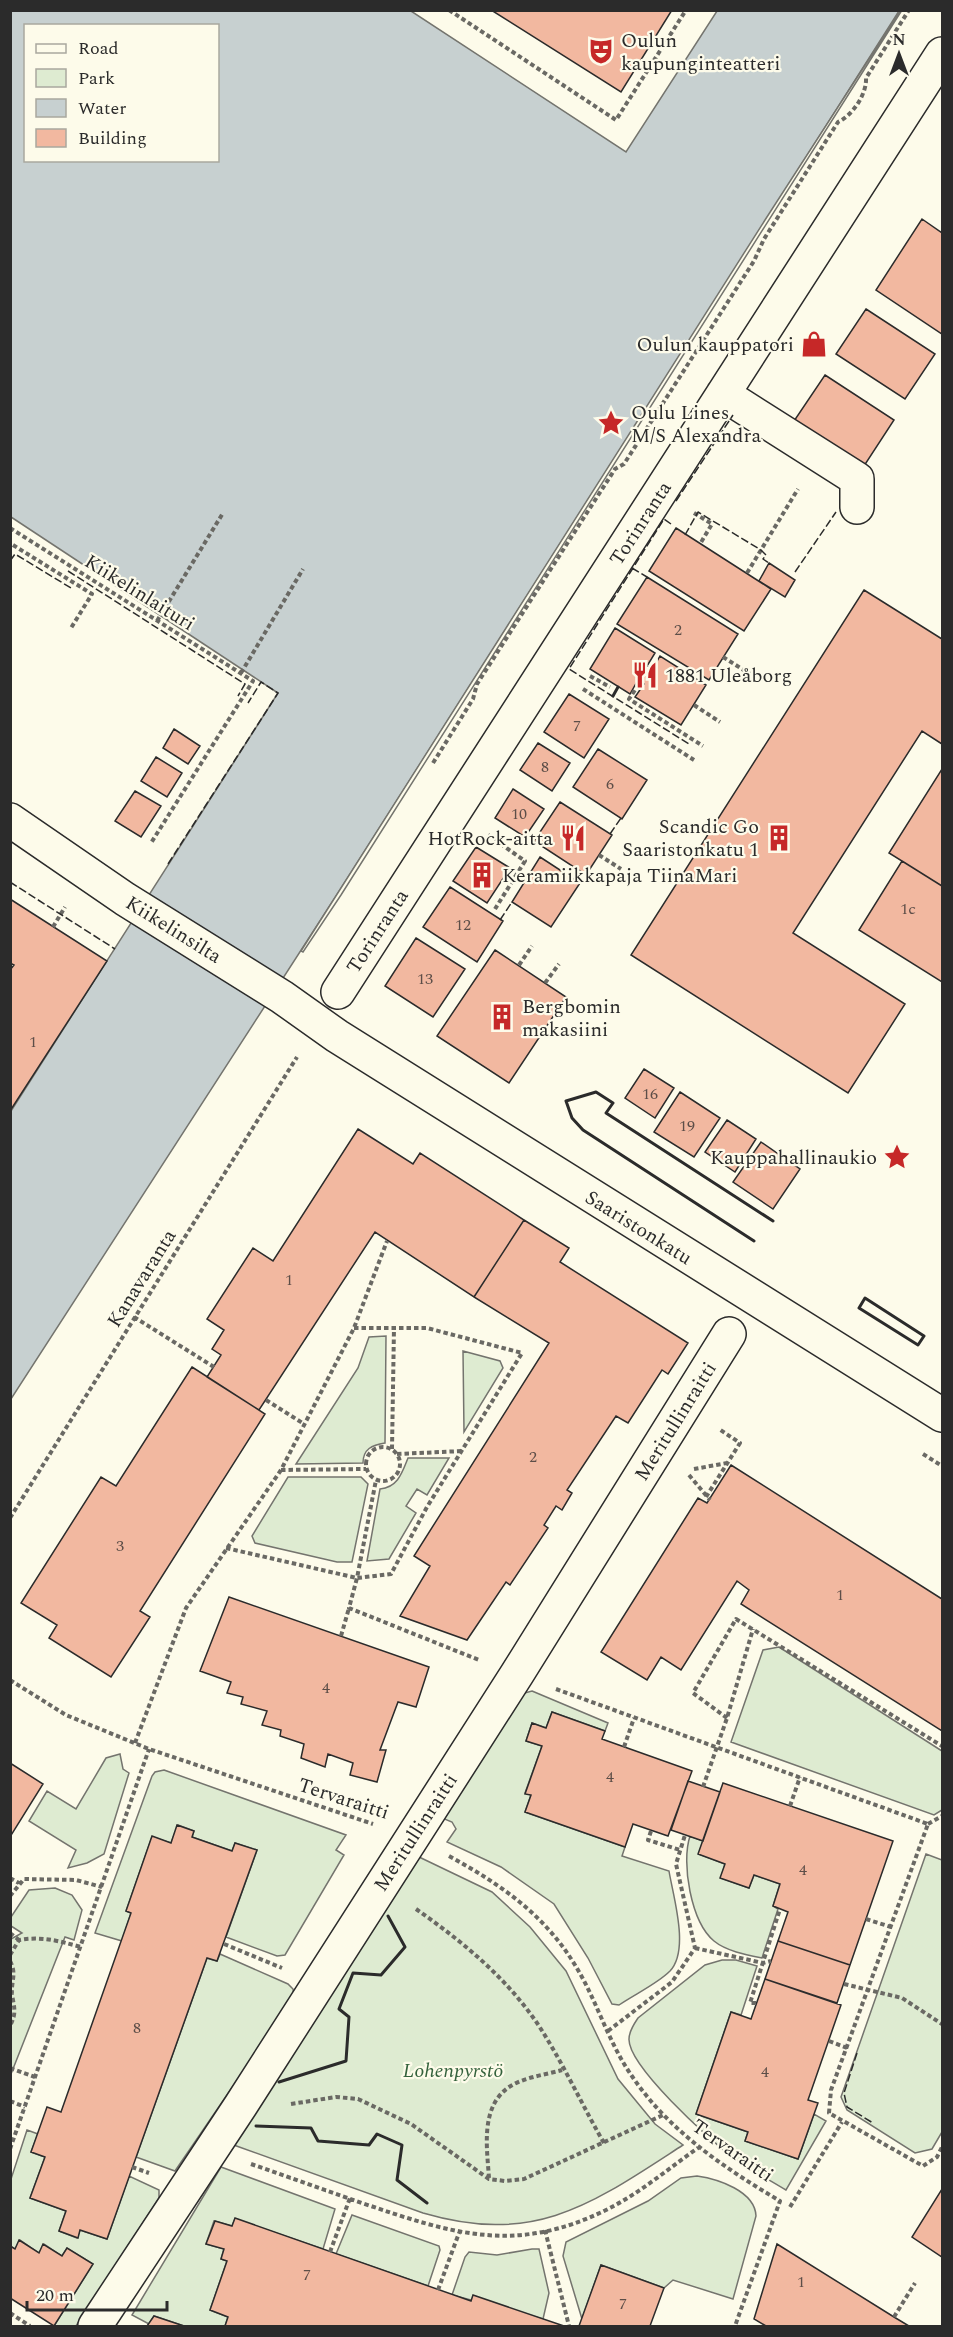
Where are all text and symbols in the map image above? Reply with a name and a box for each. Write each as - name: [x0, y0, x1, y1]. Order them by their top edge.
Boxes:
- legend: [24, 24, 219, 162]
- north arrow: [869, 24, 929, 84]
- place label: Oulun kaupunginteatteri: [621, 26, 780, 79]
- text: N: [892, 28, 906, 52]
- text: Road: [78, 35, 119, 62]
- theatre icon: Oulun kaupunginteatteri: [586, 36, 616, 66]
- text: Park: [78, 65, 115, 92]
- text: Water: [78, 95, 126, 122]
- text: Building: [78, 125, 147, 152]
- shop icon: Oulun kauppatori: [799, 329, 829, 359]
- place label: Oulun kauppatori: [636, 330, 794, 360]
- place label: Oulu Lines M/S Alexandra: [631, 398, 762, 451]
- place icon: Oulu Lines M/S Alexandra: [596, 408, 626, 438]
- street label: Torinranta: [602, 475, 680, 572]
- street label: Kiikelinlaituri: [78, 547, 201, 639]
- house number: 2: [674, 618, 682, 642]
- restaurant icon: 1881 Uleåborg: [630, 660, 660, 690]
- place label: 1881 Uleåborg: [665, 661, 792, 691]
- house number: 7: [573, 714, 581, 738]
- house number: 8: [541, 755, 549, 779]
- house number: 6: [606, 772, 614, 796]
- house number: 10: [511, 802, 527, 826]
- place label: Scandic Go Saaristonkatu 1: [622, 812, 759, 865]
- restaurant icon: HotRock-aitta: [558, 823, 588, 853]
- building icon: Scandic Go Saaristonkatu 1: [764, 823, 794, 853]
- place label: HotRock-aitta: [427, 824, 553, 854]
- building icon: Keramiikkapaja TiinaMari: [467, 860, 497, 890]
- place label: Keramiikkapaja TiinaMari: [502, 861, 738, 891]
- street label: Torinranta: [339, 883, 417, 980]
- street label: Kiikelinsilta: [119, 888, 228, 971]
- house number: 1c: [900, 897, 916, 921]
- house number: 12: [455, 913, 471, 937]
- house number: 13: [417, 967, 433, 991]
- place label: Bergbomin makasiini: [522, 992, 621, 1045]
- building icon: Bergbomin makasiini: [487, 1002, 517, 1032]
- house number: 1: [29, 1030, 37, 1054]
- house number: 16: [642, 1082, 658, 1106]
- house number: 19: [679, 1114, 695, 1138]
- place icon: Kauppahallinaukio: [882, 1142, 912, 1172]
- place label: Kauppahallinaukio: [710, 1143, 877, 1173]
- street label: Saaristonkatu: [579, 1183, 698, 1273]
- street label: Kanavaranta: [100, 1223, 184, 1333]
- house number: 1: [285, 1268, 293, 1292]
- street label: Meritullinraitti: [627, 1356, 725, 1487]
- house number: 2: [529, 1445, 537, 1469]
- house number: 3: [116, 1534, 124, 1558]
- house number: 1: [836, 1583, 844, 1607]
- house number: 4: [322, 1676, 330, 1700]
- house number: 4: [606, 1765, 614, 1789]
- street label: Meritullinraitti: [366, 1768, 465, 1898]
- street label: Tervaraitti: [294, 1770, 393, 1828]
- house number: 4: [799, 1858, 807, 1882]
- house number: 8: [133, 2016, 141, 2040]
- park label: Lohenpyrstö: [403, 2056, 503, 2086]
- house number: 4: [761, 2060, 769, 2084]
- street label: Tervaraitti: [685, 2112, 780, 2190]
- house number: 7: [303, 2263, 311, 2287]
- house number: 1: [797, 2270, 805, 2294]
- scale bar: [27, 2274, 166, 2312]
- text: 20 m: [36, 2282, 74, 2309]
- house number: 7: [619, 2292, 627, 2316]

